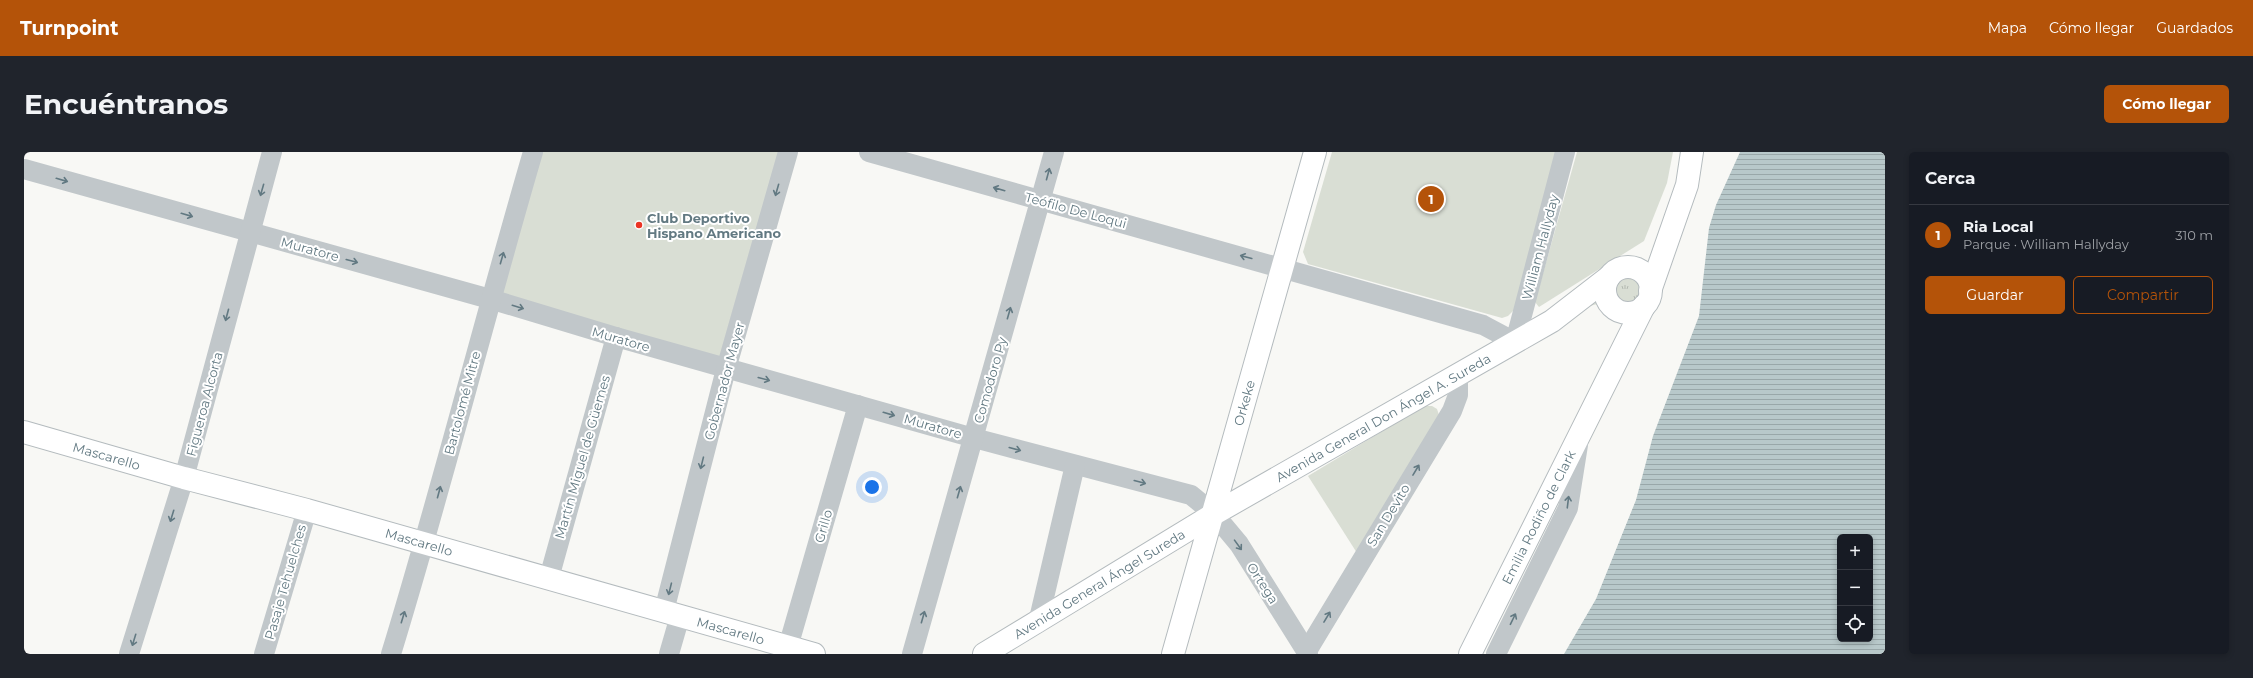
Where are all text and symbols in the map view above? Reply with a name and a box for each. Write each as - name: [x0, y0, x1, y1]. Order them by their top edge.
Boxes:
- text: Turnpoint: [20, 17, 119, 40]
- text: Mapa: [1988, 19, 2027, 37]
- text: Cómo llegar: [2049, 19, 2134, 37]
- text: Guardados: [2156, 19, 2233, 37]
- button: Cómo llegar: [2104, 85, 2229, 123]
- text: Encuéntranos: [24, 87, 228, 121]
- one-way arrow: [1045, 168, 1052, 181]
- text: Cerca: [1925, 168, 1975, 188]
- one-way arrow: [55, 177, 68, 184]
- one-way arrow: [258, 183, 265, 196]
- one-way arrow: [773, 183, 780, 196]
- pin: 1: [1418, 184, 1444, 214]
- one-way arrow: [993, 185, 1006, 192]
- street label: Teófilo De Loqui: [1023, 189, 1129, 231]
- street label: William Hallyday: [1518, 192, 1562, 301]
- place label: Club Deportivo Hispano Americano: [647, 210, 781, 241]
- one-way arrow: [180, 212, 193, 219]
- text: Ria Local: [1963, 217, 2034, 236]
- marker: Club Deportivo Hispano Americano: [634, 220, 644, 230]
- text: 1: [1935, 227, 1941, 243]
- text: 310 m: [2175, 227, 2213, 243]
- street label: Muratore: [279, 234, 341, 264]
- text: Parque · William Hallyday: [1963, 236, 2129, 252]
- one-way arrow: [499, 252, 506, 265]
- one-way arrow: [1240, 253, 1253, 260]
- one-way arrow: [346, 258, 359, 265]
- button: Guardar: [1925, 276, 2065, 314]
- button: Compartir: [2073, 276, 2213, 314]
- one-way arrow: [511, 304, 524, 311]
- one-way arrow: [1006, 306, 1013, 319]
- one-way arrow: [223, 308, 231, 321]
- street label: Gobernador Mayer: [701, 320, 747, 442]
- street label: Muratore: [590, 323, 652, 355]
- street label: Comodoro Py: [970, 334, 1010, 425]
- street label: Bartolomé Mitre: [440, 349, 484, 457]
- street label: Figueroa Alcorta: [182, 350, 226, 458]
- street label: Avenida General Don Ángel A. Sureda: [1273, 350, 1493, 485]
- street label: Martín Miguel de Güemes: [551, 373, 613, 541]
- one-way arrow: [757, 376, 770, 383]
- street label: Orkeke: [1230, 378, 1258, 428]
- street label: Muratore: [902, 410, 964, 442]
- one-way arrow: [882, 411, 895, 418]
- street label: Mascarello: [71, 438, 142, 473]
- one-way arrow: [1008, 445, 1021, 453]
- street label: Emilia Rodiño de Clark: [1498, 447, 1579, 587]
- one-way arrow: [698, 457, 705, 470]
- one-way arrow: [1412, 464, 1420, 476]
- your location: [862, 477, 882, 497]
- one-way arrow: [1133, 479, 1146, 486]
- street label: San Devito: [1363, 481, 1413, 549]
- one-way arrow: [955, 485, 963, 498]
- one-way arrow: [435, 486, 443, 499]
- one-way arrow: [1565, 496, 1572, 509]
- street label: Grillo: [811, 508, 835, 544]
- one-way arrow: [168, 509, 175, 522]
- street label: Pasaje Tehuelches: [261, 522, 309, 642]
- street label: Mascarello: [383, 525, 455, 559]
- street label: Avenida General Ángel Sureda: [1011, 526, 1188, 642]
- map controls: [1837, 534, 1873, 642]
- button: +: [1837, 534, 1873, 570]
- one-way arrow: [1234, 539, 1242, 550]
- street label: Ortega: [1244, 559, 1282, 607]
- button: −: [1837, 570, 1873, 606]
- one-way arrow: [665, 582, 673, 595]
- button: locate: [1837, 606, 1873, 642]
- one-way arrow: [920, 610, 927, 623]
- one-way arrow: [399, 611, 407, 623]
- one-way arrow: [1323, 611, 1331, 623]
- street label: Mascarello: [695, 613, 766, 648]
- one-way arrow: [1510, 613, 1518, 625]
- one-way arrow: [130, 633, 137, 646]

